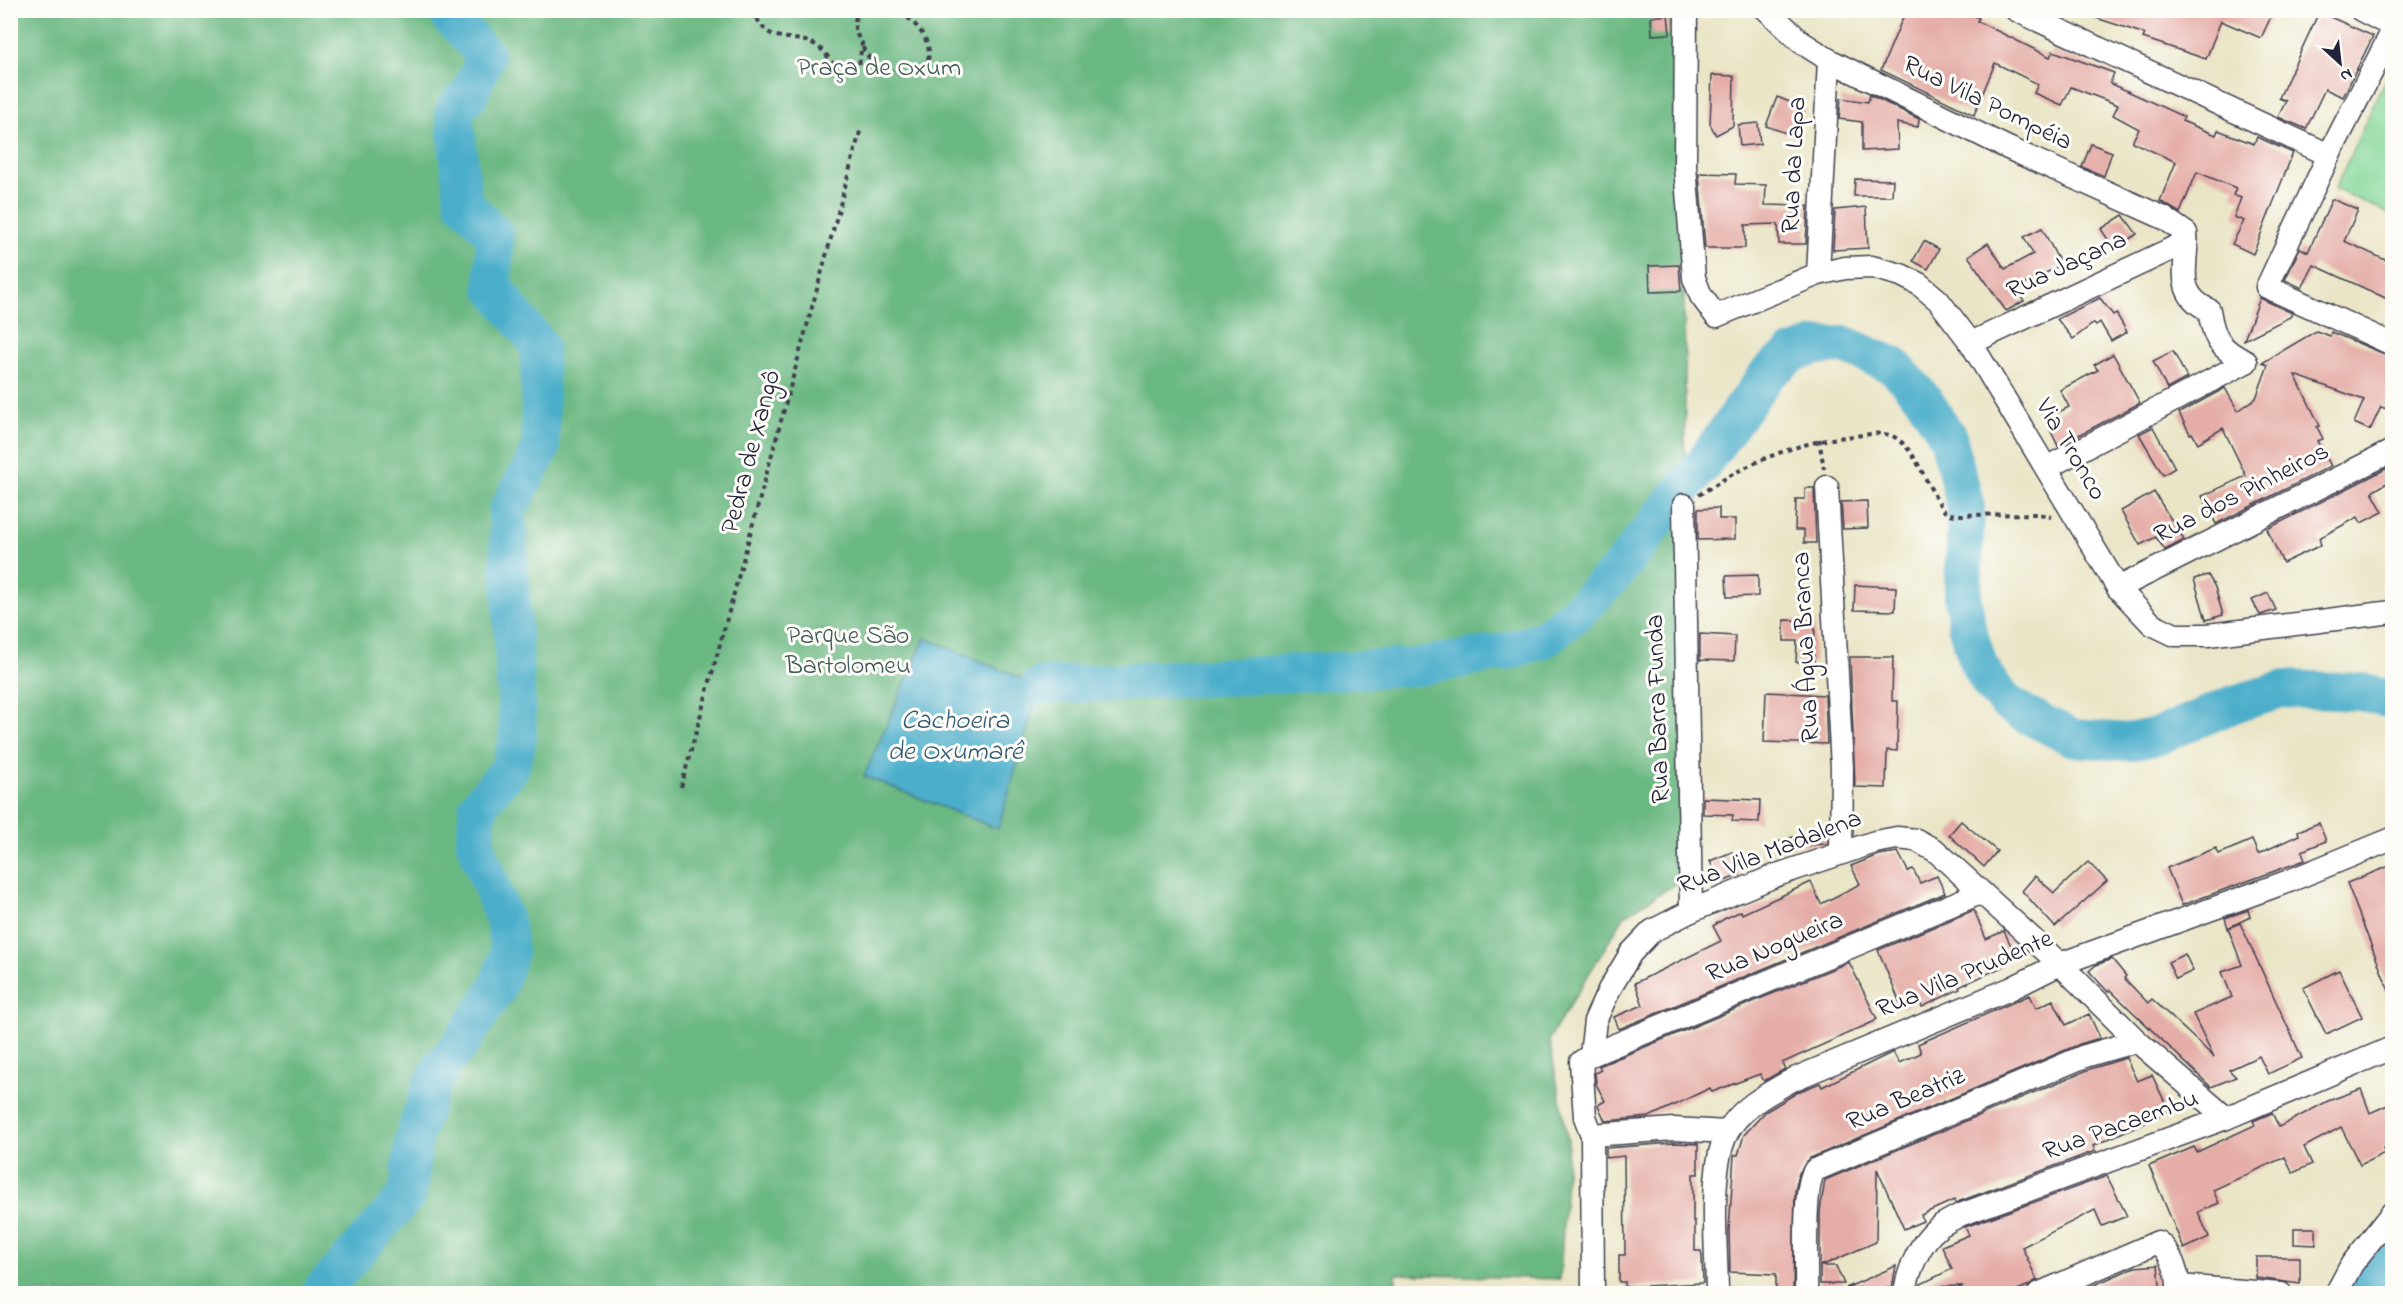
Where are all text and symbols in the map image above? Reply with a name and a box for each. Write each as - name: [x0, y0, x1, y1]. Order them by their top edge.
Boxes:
- north arrow: [2310, 33, 2370, 93]
- street label: Rua Vila Pompéia: [1896, 46, 2078, 162]
- park label: Praça de Oxum: [797, 50, 961, 88]
- text: N: [2335, 61, 2356, 88]
- street label: Rua da Lapa: [1772, 96, 1818, 234]
- street label: Rua Jaçana: [2001, 222, 2133, 310]
- street label: Pedra de Xangô: [712, 366, 792, 538]
- street label: Via Tronco: [2024, 391, 2115, 508]
- street label: Rua dos Pinheiros: [2148, 433, 2336, 555]
- street label: Rua Água Branca: [1783, 551, 1831, 743]
- street label: Rua Barra Funda: [1637, 614, 1681, 804]
- park label: Parque São Bartolomeu: [784, 618, 911, 686]
- water label: Cachoeira de Oxumarê: [887, 702, 1026, 772]
- street label: Rua Vila Madalena: [1673, 800, 1867, 906]
- street label: Rua Nogueira: [1701, 902, 1849, 994]
- street label: Rua Vila Prudente: [1871, 921, 2060, 1029]
- street label: Rua Beatriz: [1841, 1058, 1971, 1142]
- street label: Rua Pacaembu: [2038, 1080, 2204, 1172]

